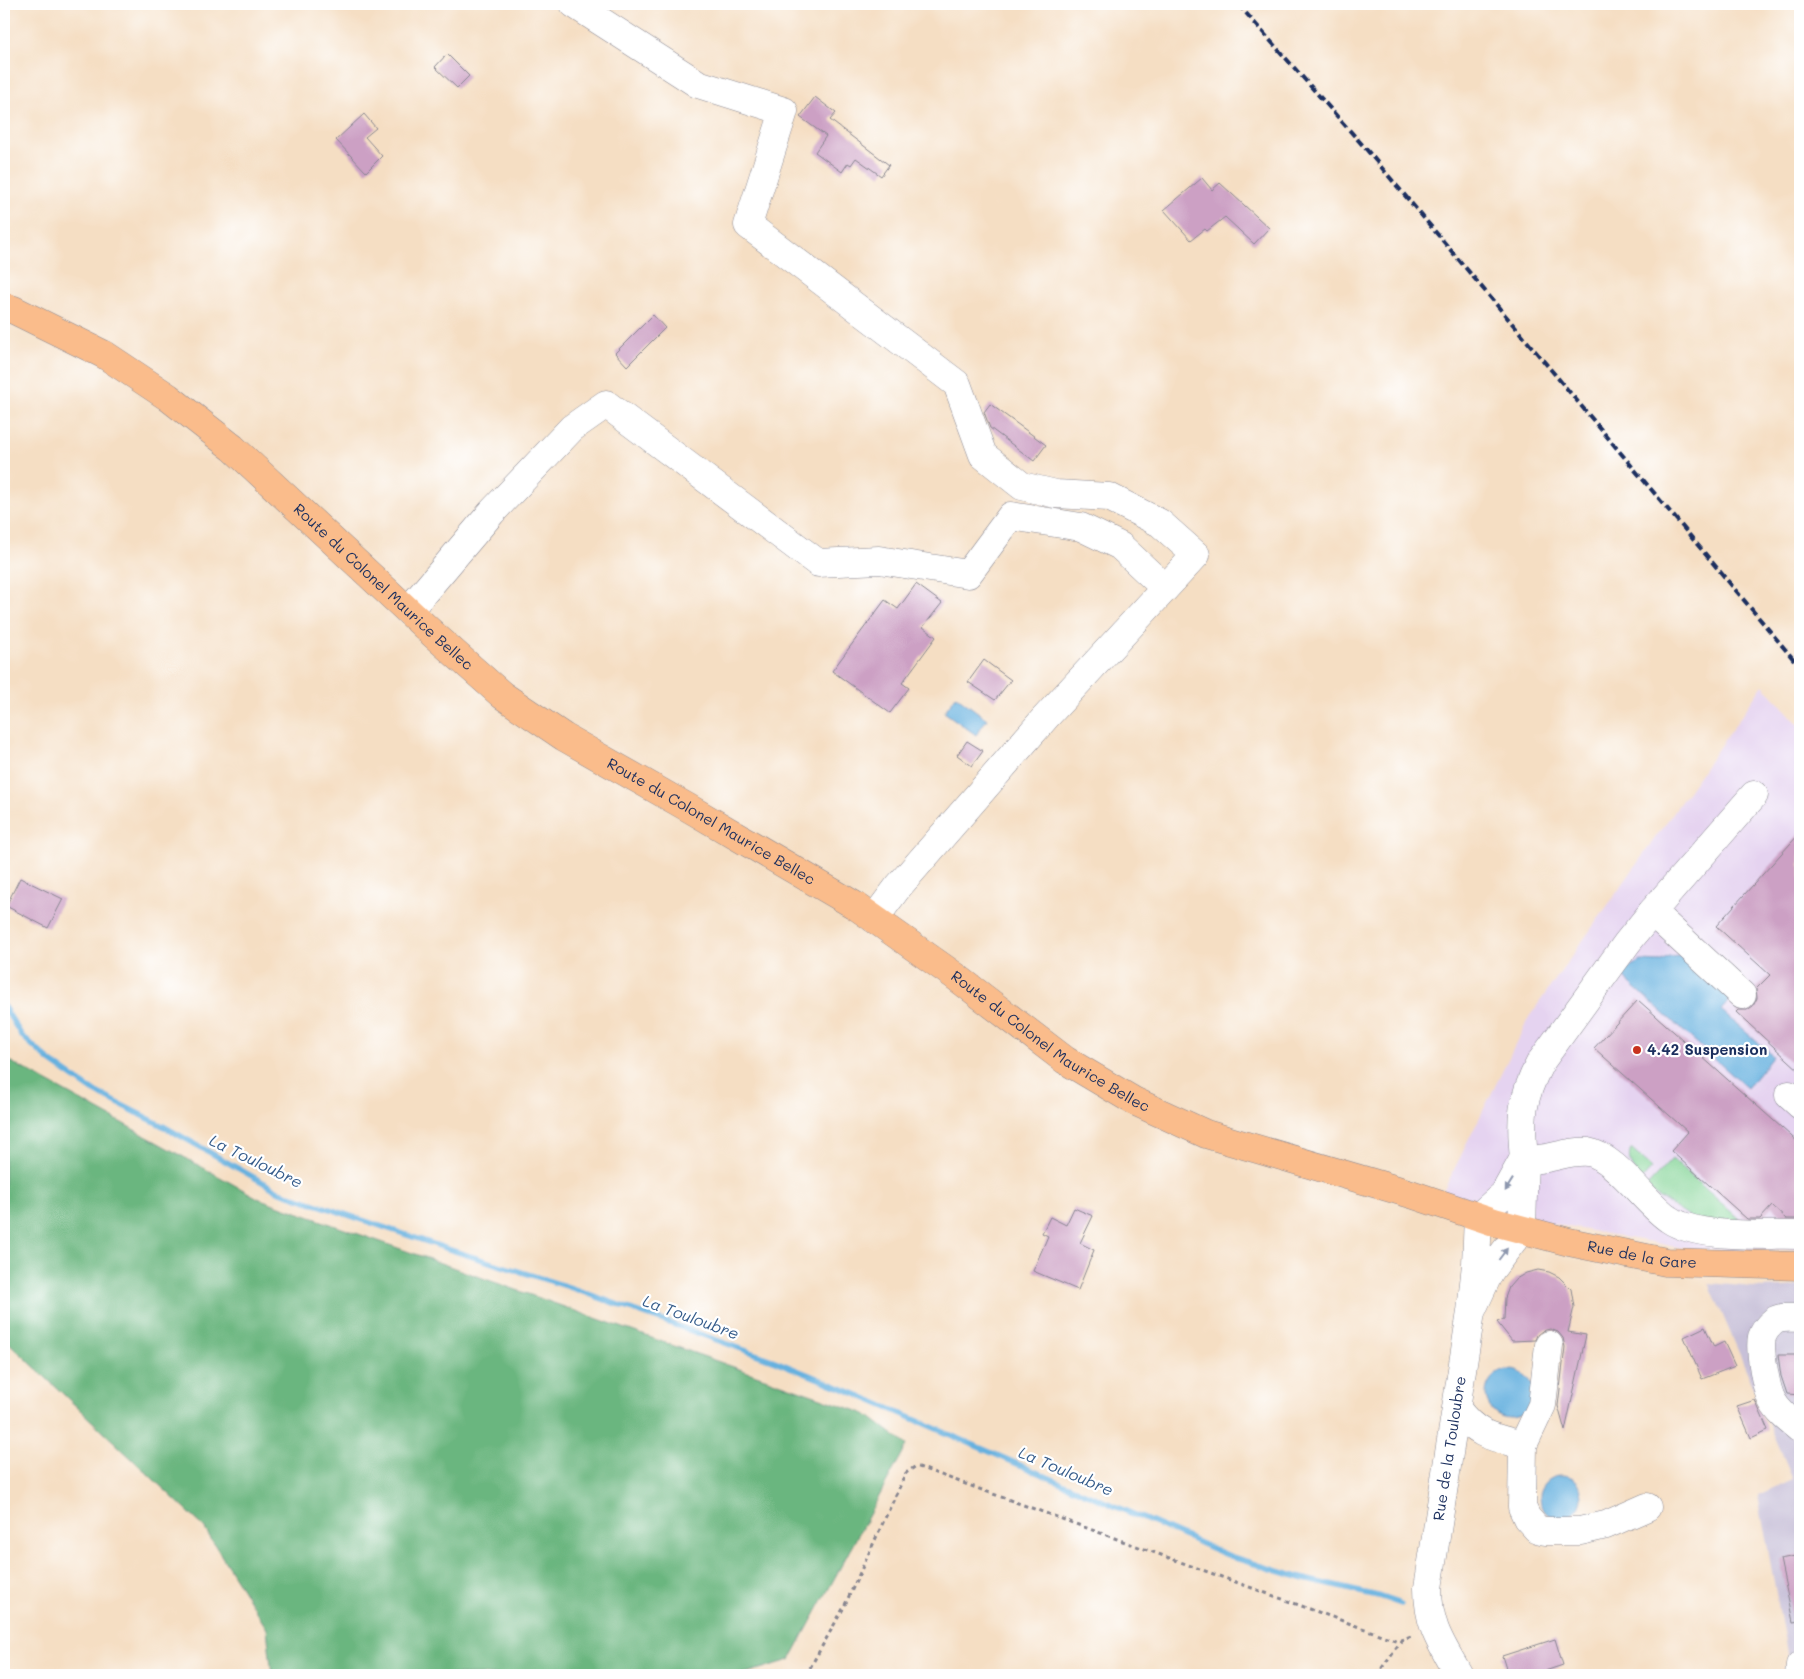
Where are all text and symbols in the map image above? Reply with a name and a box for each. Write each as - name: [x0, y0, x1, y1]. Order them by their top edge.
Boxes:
- street label: Route du Colonel Maurice Bellec: [290, 499, 478, 674]
- street label: Route du Colonel Maurice Bellec: [604, 753, 819, 889]
- street label: Route du Colonel Maurice Bellec: [947, 966, 1153, 1116]
- place label: 4.42 Suspension: [1647, 1039, 1767, 1059]
- marker: 4.42 Suspension: [1631, 1044, 1643, 1056]
- water label: La Touloubre: [206, 1129, 306, 1192]
- one-way arrow: [1505, 1178, 1514, 1192]
- street label: Rue de la Gare: [1586, 1235, 1697, 1272]
- one-way arrow: [1498, 1247, 1508, 1261]
- water label: La Touloubre: [640, 1289, 742, 1344]
- street label: Rue de la Touloubre: [1428, 1375, 1470, 1522]
- water label: La Touloubre: [1016, 1441, 1117, 1500]

